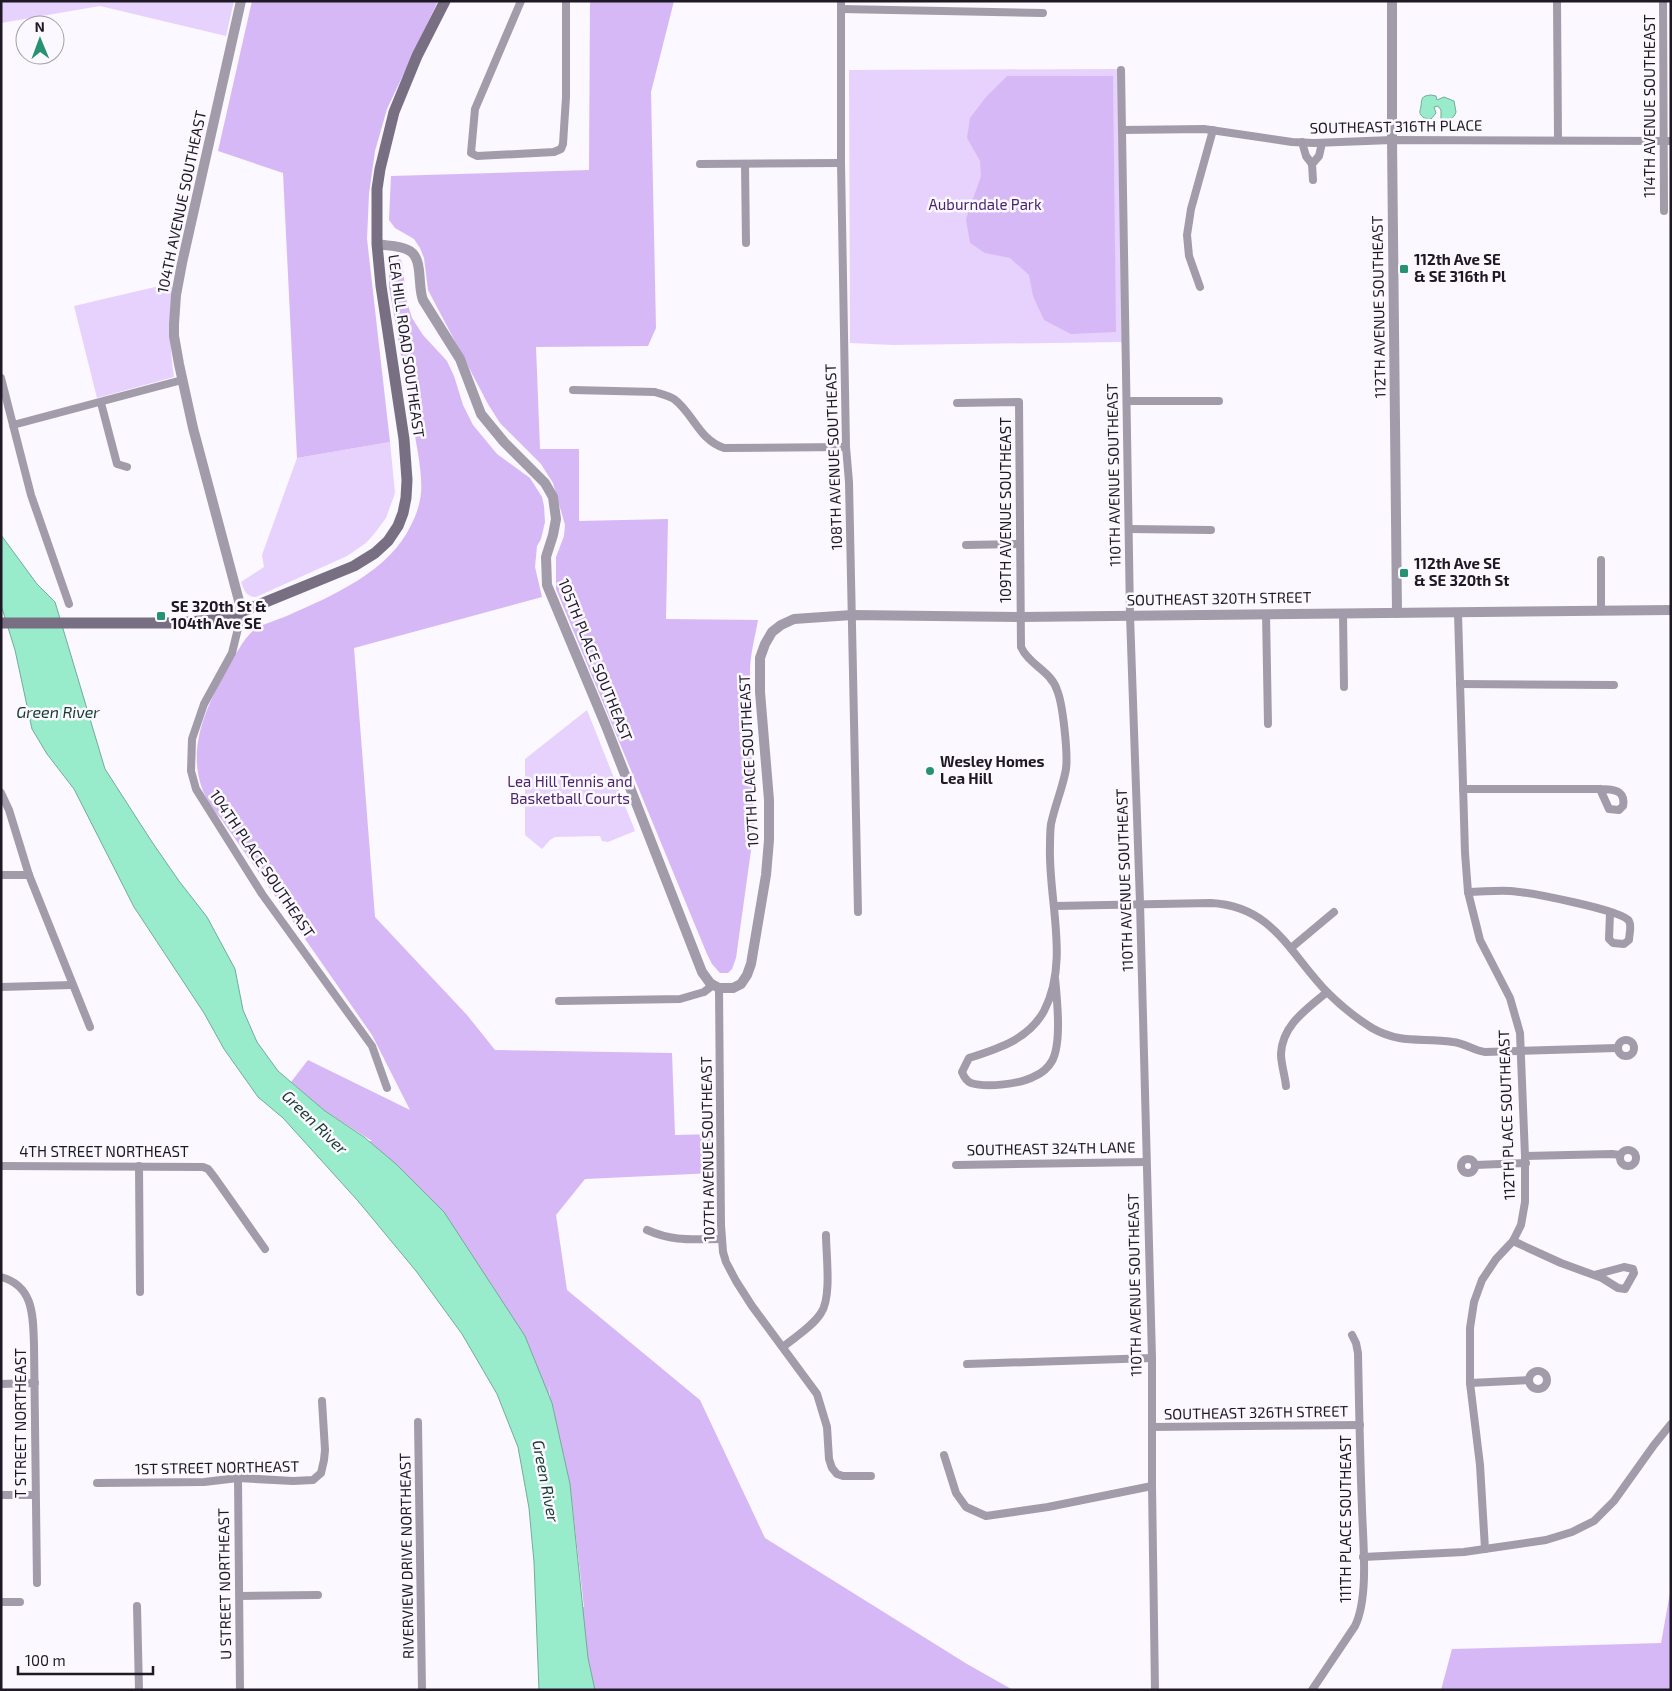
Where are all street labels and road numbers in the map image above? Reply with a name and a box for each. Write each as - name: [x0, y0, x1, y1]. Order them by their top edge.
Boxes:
- street label: 114TH AVENUE SOUTHEAST: [1640, 14, 1658, 198]
- street label: 104TH AVENUE SOUTHEAST: [153, 108, 209, 295]
- street label: SOUTHEAST 316TH PLACE: [1309, 115, 1483, 137]
- street label: 112TH AVENUE SOUTHEAST: [1367, 215, 1389, 399]
- street label: LEA HILL ROAD SOUTHEAST: [385, 253, 429, 439]
- street label: 108TH AVENUE SOUTHEAST: [821, 363, 845, 551]
- street label: 110TH AVENUE SOUTHEAST: [1102, 383, 1124, 567]
- street label: 109TH AVENUE SOUTHEAST: [996, 417, 1014, 603]
- street label: 105TH PLACE SOUTHEAST: [555, 576, 637, 744]
- street label: SOUTHEAST 320TH STREET: [1126, 587, 1312, 609]
- street label: 107TH PLACE SOUTHEAST: [734, 674, 762, 848]
- street label: 104TH PLACE SOUTHEAST: [207, 786, 319, 941]
- street label: 110TH AVENUE SOUTHEAST: [1112, 788, 1136, 972]
- street label: 112TH PLACE SOUTHEAST: [1494, 1029, 1518, 1201]
- street label: 107TH AVENUE SOUTHEAST: [696, 1056, 718, 1242]
- street label: SOUTHEAST 324TH LANE: [966, 1138, 1136, 1158]
- street label: 4TH STREET NORTHEAST: [19, 1142, 189, 1160]
- street label: 110TH AVENUE SOUTHEAST: [1123, 1193, 1145, 1377]
- street label: T STREET NORTHEAST: [11, 1348, 29, 1498]
- street label: SOUTHEAST 326TH STREET: [1164, 1401, 1349, 1423]
- street label: 111TH PLACE SOUTHEAST: [1336, 1435, 1354, 1603]
- street label: RIVERVIEW DRIVE NORTHEAST: [395, 1453, 417, 1659]
- street label: 1ST STREET NORTHEAST: [135, 1457, 300, 1477]
- street label: U STREET NORTHEAST: [214, 1508, 234, 1660]

